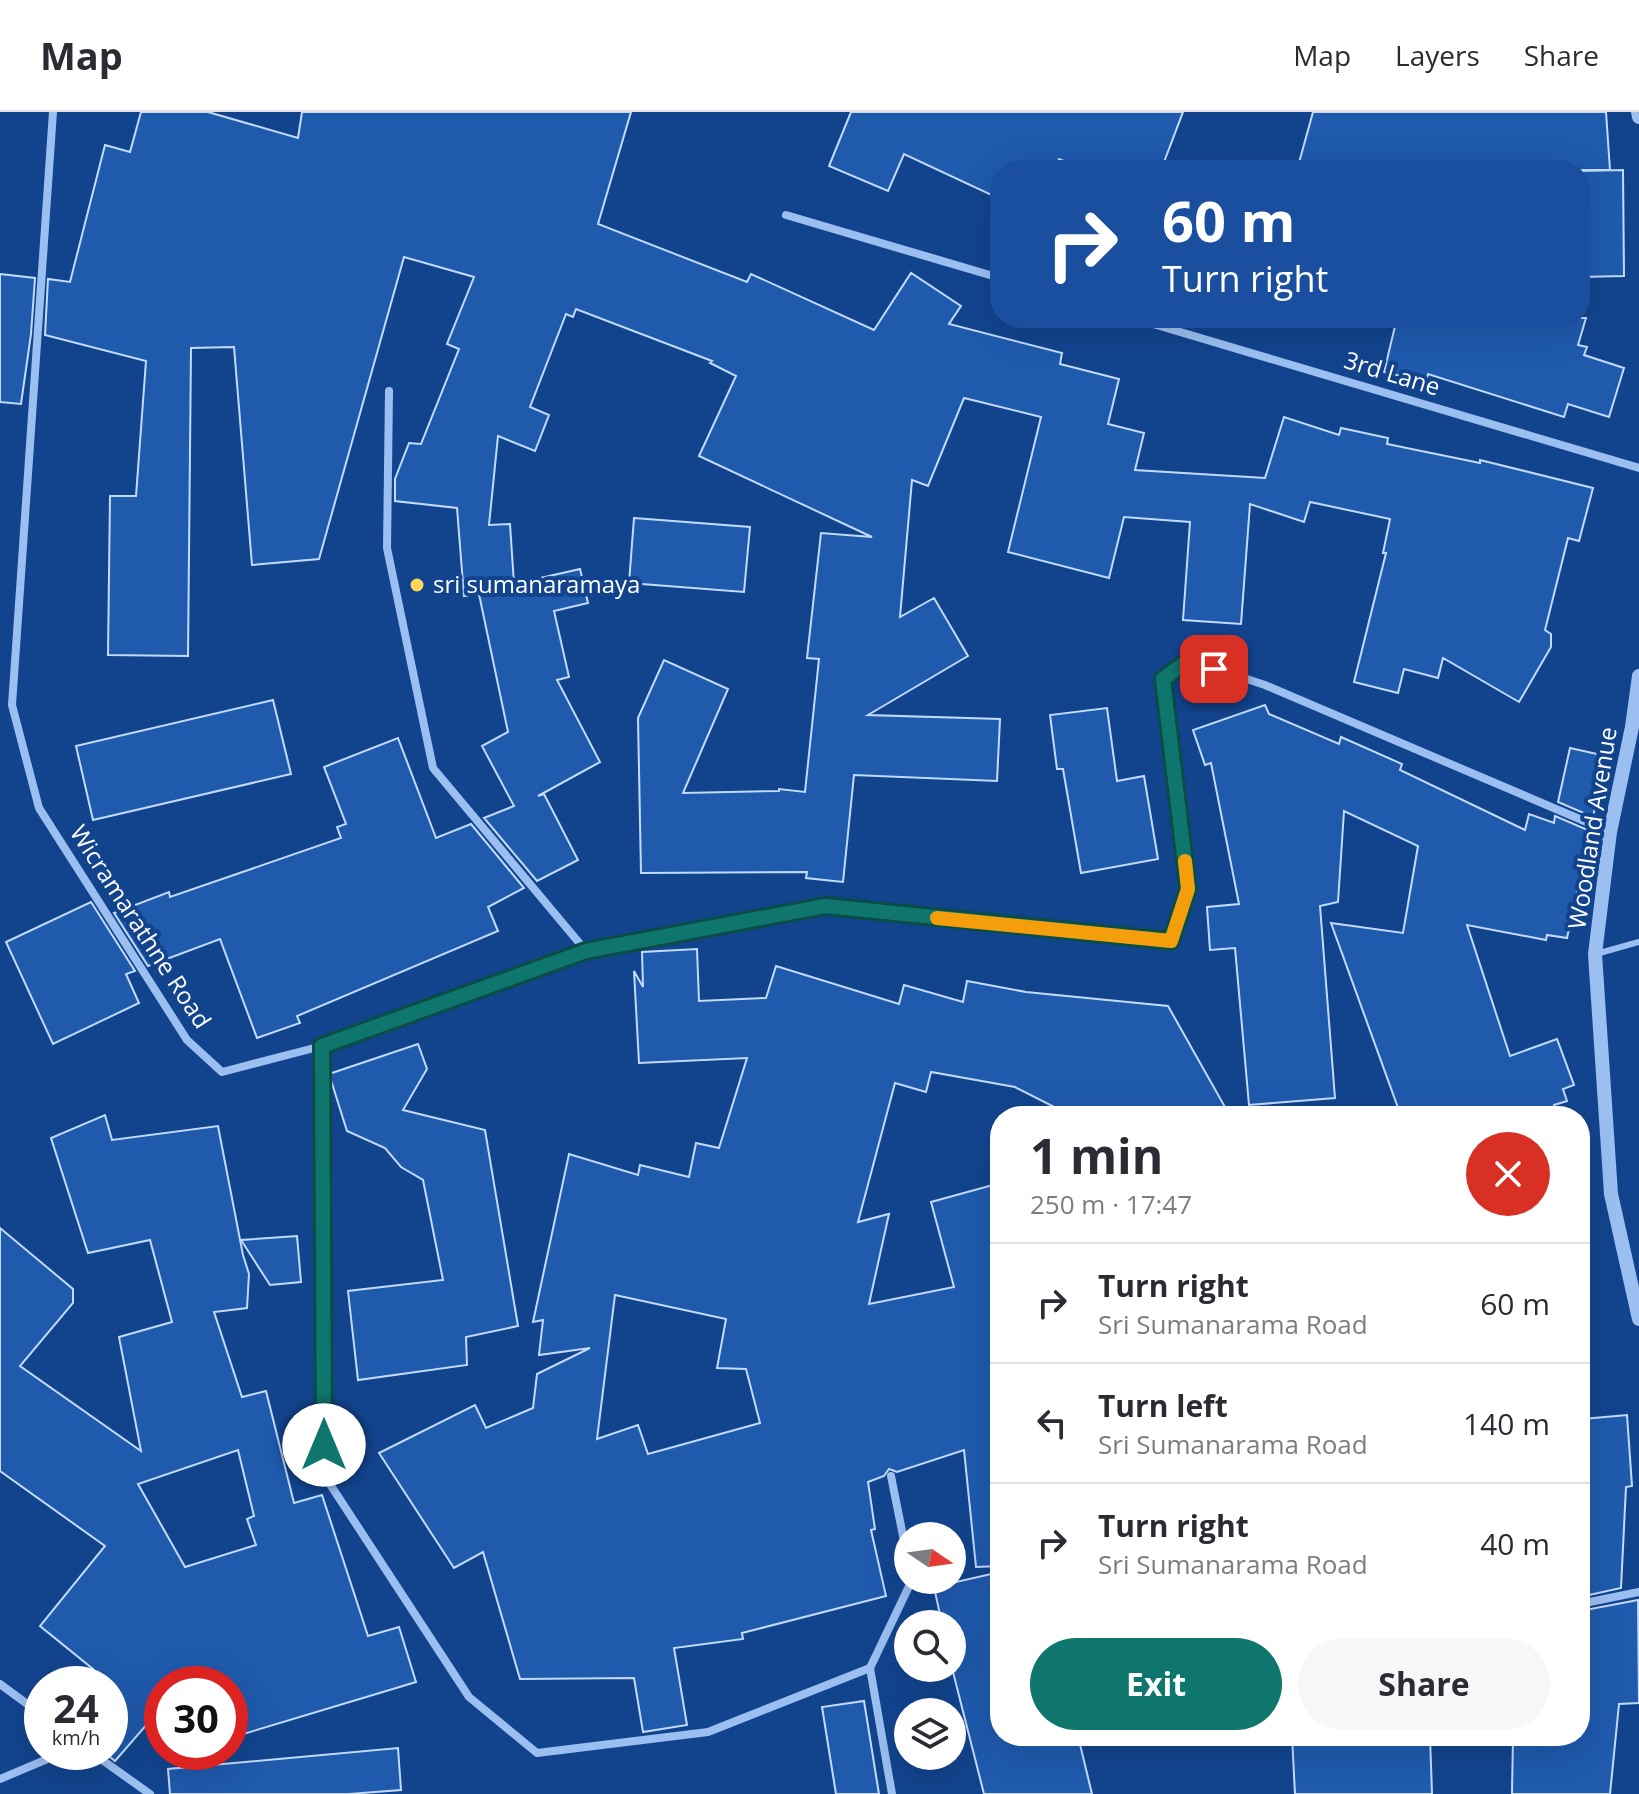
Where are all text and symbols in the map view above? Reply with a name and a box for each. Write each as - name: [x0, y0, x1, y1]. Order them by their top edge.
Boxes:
- text: Map: [40, 29, 123, 81]
- text: Map: [1293, 36, 1351, 74]
- text: Layers: [1395, 36, 1480, 74]
- text: Share: [1524, 36, 1599, 74]
- text: 60 m: [1162, 182, 1296, 258]
- icon: right: [1030, 192, 1134, 296]
- text: Turn right: [1162, 254, 1328, 303]
- street label: 3rd Lane: [1341, 342, 1444, 403]
- place label: sri sumanaramaya: [433, 567, 640, 600]
- marker: sri sumanaramaya: [408, 576, 426, 594]
- pin: [1180, 635, 1248, 703]
- icon: arrive: [1192, 647, 1236, 691]
- street label: Woodland Avenue: [1559, 724, 1624, 931]
- street label: Wicramarathne Road: [63, 818, 220, 1034]
- text: 1 min: [1030, 1123, 1163, 1188]
- button: close: [1466, 1132, 1550, 1216]
- text: 250 m · 17:47: [1030, 1186, 1192, 1222]
- text: Turn right: [1098, 1265, 1249, 1306]
- icon: right: [1030, 1281, 1074, 1325]
- text: 60 m: [1480, 1283, 1550, 1324]
- text: Sri Sumanarama Road: [1098, 1306, 1368, 1342]
- text: Turn left: [1098, 1385, 1228, 1426]
- icon: left: [1030, 1401, 1074, 1445]
- position arrow: [282, 1403, 366, 1487]
- text: 140 m: [1463, 1403, 1550, 1444]
- text: Sri Sumanarama Road: [1098, 1426, 1368, 1462]
- text: Turn right: [1098, 1505, 1249, 1546]
- icon: right: [1030, 1521, 1074, 1565]
- north arrow: [894, 1522, 966, 1594]
- map controls: [894, 1522, 966, 1770]
- text: 40 m: [1480, 1523, 1550, 1564]
- text: Sri Sumanarama Road: [1098, 1546, 1368, 1582]
- button: search: [894, 1610, 966, 1682]
- button: Exit: [1030, 1638, 1282, 1730]
- button: Share: [1298, 1638, 1550, 1730]
- speed limit sign: 30: [144, 1666, 248, 1770]
- text: 24: [53, 1680, 99, 1735]
- button: layers: [894, 1698, 966, 1770]
- text: km/h: [52, 1724, 100, 1751]

